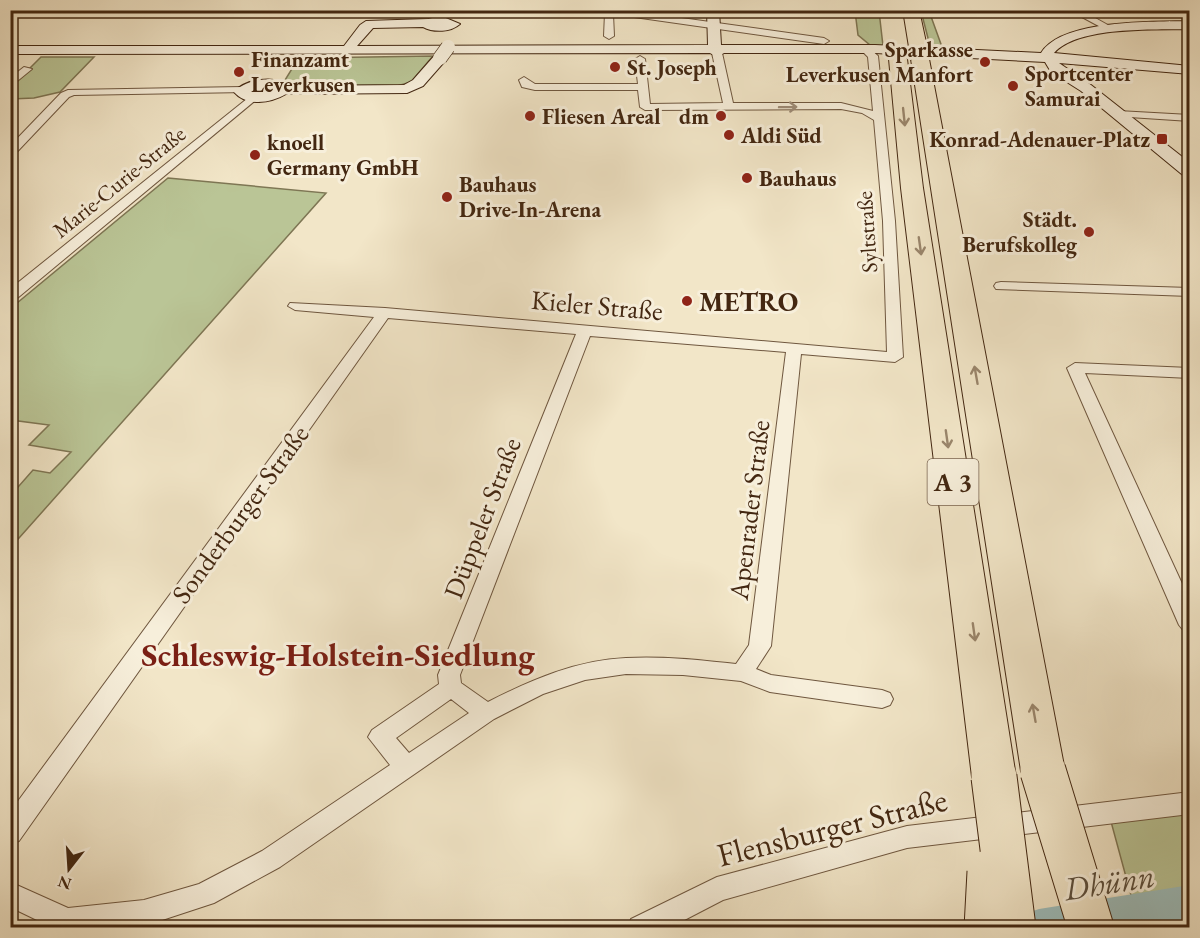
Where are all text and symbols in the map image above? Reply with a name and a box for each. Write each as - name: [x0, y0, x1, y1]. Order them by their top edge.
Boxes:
- place label: Sparkasse Leverkusen Manfort: [786, 35, 974, 89]
- place label: Finanzamt Leverkusen: [251, 45, 356, 99]
- place label: St. Joseph: [627, 53, 717, 82]
- marker: Sparkasse Leverkusen Manfort: [978, 55, 992, 69]
- place label: Sportcenter Samurai: [1025, 59, 1134, 113]
- marker: St. Joseph: [608, 60, 622, 74]
- marker: Finanzamt Leverkusen: [232, 65, 246, 79]
- marker: Sportcenter Samurai: [1006, 79, 1020, 93]
- place label: Fliesen Areal: [542, 102, 660, 131]
- place label: dm: [679, 102, 709, 131]
- one-way arrow: [777, 102, 797, 113]
- one-way arrow: [899, 106, 910, 126]
- marker: Fliesen Areal: [523, 109, 537, 123]
- marker: dm: [714, 109, 728, 123]
- street label: Marie-Curie-Straße: [47, 119, 192, 245]
- place label: Aldi Süd: [740, 121, 822, 150]
- place label: Konrad-Adenauer-Platz: [929, 125, 1150, 154]
- place label: knoell Germany GmbH: [267, 128, 419, 182]
- marker: Aldi Süd: [722, 128, 736, 142]
- marker: Konrad-Adenauer-Platz: [1155, 132, 1169, 146]
- marker: knoell Germany GmbH: [248, 148, 262, 162]
- place label: Bauhaus: [759, 164, 837, 193]
- place label: Bauhaus Drive-In-Arena: [459, 170, 602, 224]
- marker: Bauhaus: [740, 171, 754, 185]
- marker: Bauhaus Drive-In-Arena: [440, 190, 454, 204]
- street label: Syltstraße: [850, 190, 884, 274]
- place label: Städt. Berufskolleg: [962, 205, 1078, 259]
- marker: Städt. Berufskolleg: [1082, 225, 1096, 239]
- one-way arrow: [915, 235, 926, 255]
- street label: Kieler Straße: [530, 282, 664, 328]
- place label: METRO: [699, 284, 798, 319]
- marker: METRO: [680, 294, 694, 308]
- one-way arrow: [971, 365, 982, 385]
- street label: Sonderburger Straße: [163, 418, 317, 610]
- street label: Apenrader Straße: [720, 418, 777, 603]
- one-way arrow: [942, 428, 953, 448]
- street label: Düppeler Straße: [435, 433, 529, 603]
- road number: A 3: [928, 459, 978, 505]
- one-way arrow: [968, 621, 979, 641]
- district label: Schleswig-Holstein-Siedlung: [141, 633, 535, 676]
- one-way arrow: [1028, 704, 1039, 724]
- street label: Flensburger Straße: [713, 778, 952, 876]
- north arrow: [39, 839, 99, 899]
- water label: Dhünn: [1060, 854, 1157, 911]
- text: N: [55, 871, 74, 895]

